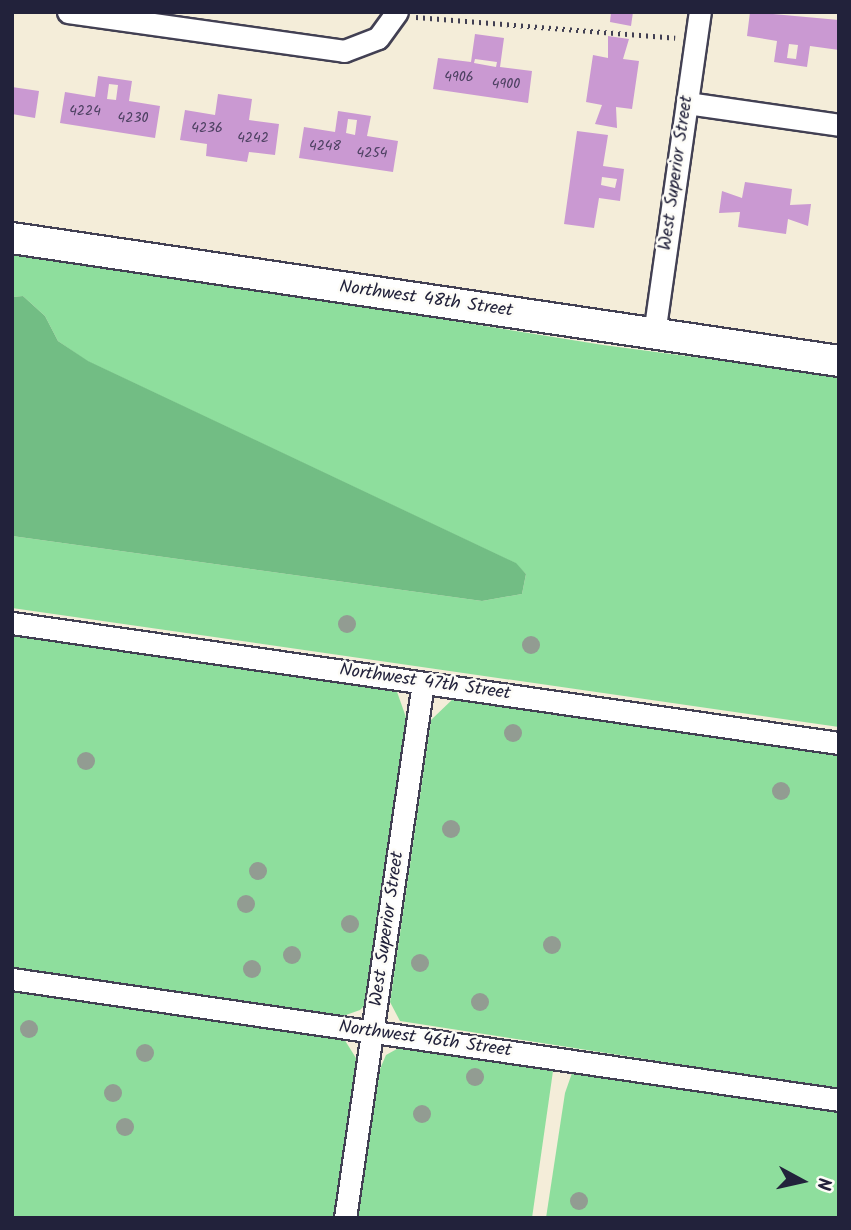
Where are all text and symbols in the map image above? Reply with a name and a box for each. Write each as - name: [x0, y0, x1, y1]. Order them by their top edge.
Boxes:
- house number: 4906: [444, 69, 474, 85]
- house number: 4900: [492, 76, 520, 92]
- street label: West Superior Street: [655, 94, 699, 252]
- house number: 4224: [69, 103, 101, 119]
- house number: 4230: [118, 110, 148, 126]
- house number: 4236: [191, 120, 223, 136]
- house number: 4242: [237, 130, 269, 146]
- house number: 4248: [309, 138, 341, 154]
- house number: 4254: [356, 145, 388, 161]
- street label: Northwest 48th Street: [338, 277, 514, 323]
- street label: Northwest 47th Street: [338, 660, 512, 706]
- street label: West Superior Street: [366, 850, 410, 1008]
- street label: Northwest 46th Street: [337, 1017, 513, 1063]
- north arrow: [767, 1146, 837, 1216]
- text: N: [807, 1176, 838, 1192]

